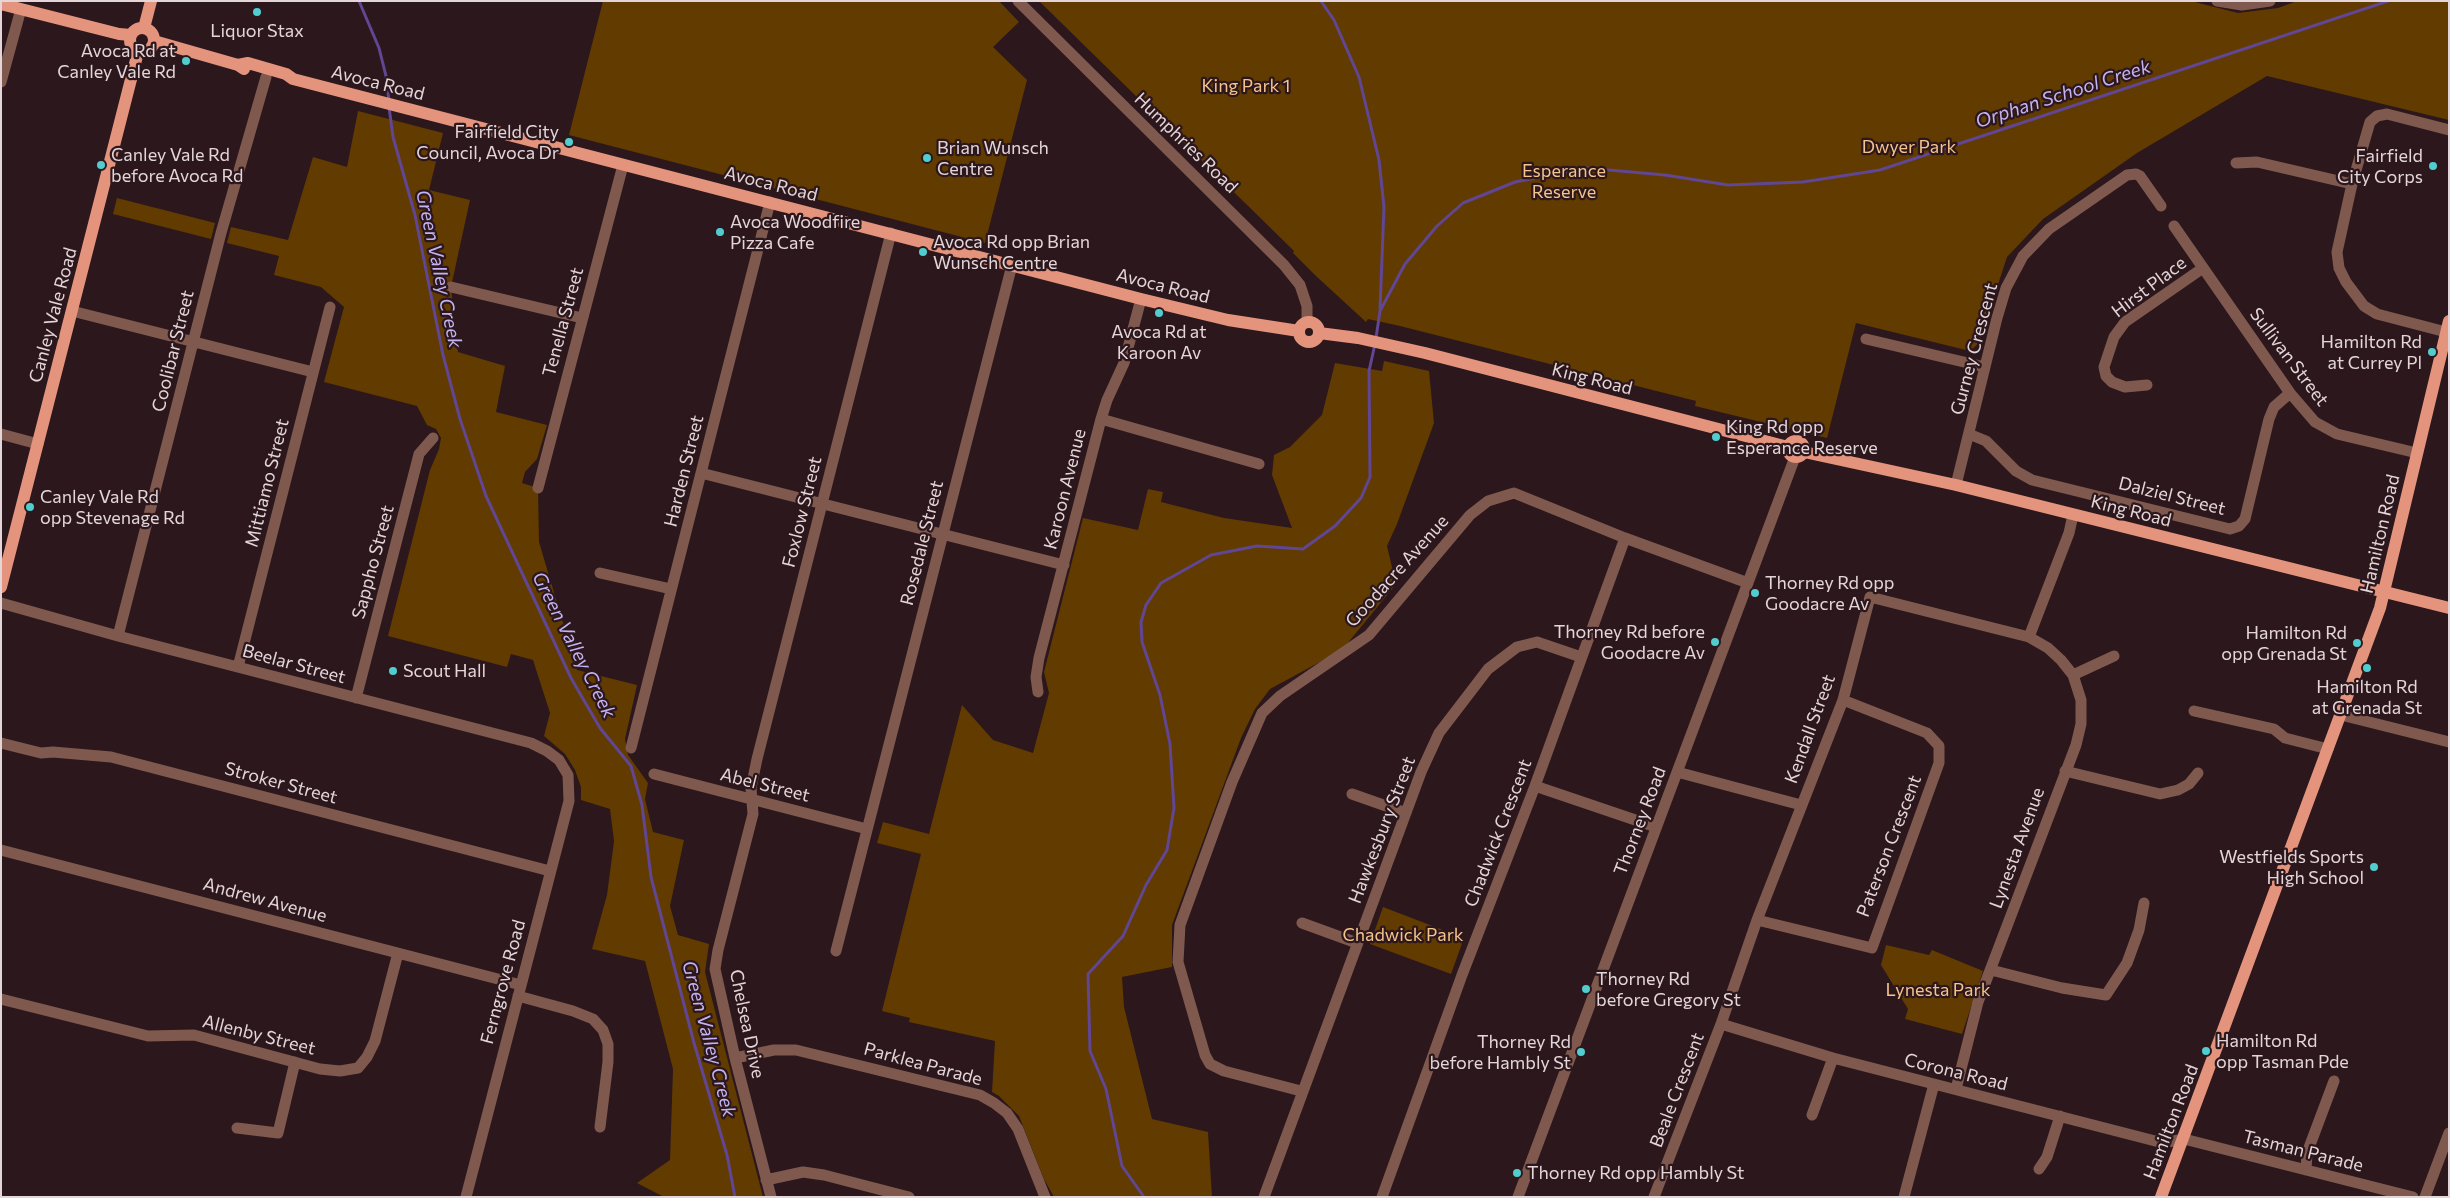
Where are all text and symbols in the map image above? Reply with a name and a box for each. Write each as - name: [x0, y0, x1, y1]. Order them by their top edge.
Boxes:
- marker: Liquor Stax: [251, 6, 263, 18]
- place label: Liquor Stax: [210, 20, 304, 42]
- place label: Avoca Rd at Canley Vale Rd: [57, 40, 176, 82]
- marker: Avoca Rd at Canley Vale Rd: [180, 55, 192, 67]
- water label: Orphan School Creek: [1972, 55, 2154, 133]
- street label: Avoca Road: [329, 61, 427, 105]
- park label: King Park 1: [1201, 75, 1291, 97]
- street label: Humphries Road: [1130, 88, 1242, 198]
- place label: Fairfield City Council, Avoca Dr: [416, 121, 559, 163]
- marker: Fairfield City Council, Avoca Dr: [563, 136, 575, 148]
- park label: Dwyer Park: [1862, 136, 1956, 158]
- place label: Brian Wunsch Centre: [937, 137, 1049, 180]
- place label: Canley Vale Rd before Avoca Rd: [111, 144, 243, 186]
- place label: Fairfield City Corps: [2337, 145, 2423, 188]
- marker: Brian Wunsch Centre: [921, 152, 933, 164]
- marker: Canley Vale Rd before Avoca Rd: [95, 159, 107, 171]
- park label: Esperance Reserve: [1522, 160, 1606, 202]
- marker: Fairfield City Corps: [2427, 160, 2439, 172]
- street label: Avoca Road: [722, 162, 820, 206]
- water label: Green Valley Creek: [411, 188, 467, 350]
- place label: Avoca Woodfire Pizza Cafe: [730, 211, 860, 253]
- marker: Avoca Woodfire Pizza Cafe: [714, 226, 726, 238]
- place label: Avoca Rd opp Brian Wunsch Centre: [933, 231, 1090, 274]
- street label: Canley Vale Road: [25, 245, 81, 385]
- marker: Avoca Rd opp Brian Wunsch Centre: [917, 246, 929, 258]
- street label: Hirst Place: [2108, 252, 2190, 322]
- street label: Avoca Road: [1114, 264, 1212, 308]
- street label: Tenella Street: [538, 265, 588, 379]
- street label: Gurney Crescent: [1946, 281, 2002, 417]
- street label: Coolibar Street: [147, 288, 199, 414]
- street label: Sullivan Street: [2245, 304, 2333, 410]
- marker: Avoca Rd at Karoon Av: [1153, 307, 1165, 319]
- place label: Avoca Rd at Karoon Av: [1111, 321, 1207, 364]
- place label: Hamilton Rd at Currey Pl: [2321, 331, 2422, 374]
- marker: Hamilton Rd at Currey Pl: [2426, 346, 2438, 358]
- street label: King Road: [1549, 359, 1635, 399]
- street label: Harden Street: [660, 413, 708, 529]
- place label: King Rd opp Esperance Reserve: [1726, 416, 1878, 458]
- street label: Mittiamo Street: [241, 417, 293, 549]
- street label: Karoon Avenue: [1040, 426, 1090, 552]
- marker: King Rd opp Esperance Reserve: [1710, 431, 1722, 443]
- street label: Foxlow Street: [778, 454, 826, 570]
- street label: Dalziel Street: [2116, 472, 2228, 520]
- street label: Hamilton Road: [2356, 472, 2404, 596]
- street label: Rosedale Street: [896, 478, 948, 608]
- place label: Canley Vale Rd opp Stevenage Rd: [40, 486, 185, 528]
- street label: King Road: [2088, 491, 2174, 531]
- marker: Canley Vale Rd opp Stevenage Rd: [24, 501, 36, 513]
- street label: Sappho Street: [347, 503, 399, 621]
- street label: Goodacre Avenue: [1341, 511, 1453, 631]
- water label: Green Valley Creek: [527, 568, 621, 722]
- place label: Thorney Rd opp Goodacre Av: [1765, 572, 1895, 614]
- marker: Thorney Rd opp Goodacre Av: [1749, 587, 1761, 599]
- place label: Thorney Rd before Goodacre Av: [1554, 621, 1705, 664]
- place label: Hamilton Rd opp Grenada St: [2221, 622, 2347, 664]
- marker: Thorney Rd before Goodacre Av: [1709, 636, 1721, 648]
- marker: Hamilton Rd opp Grenada St: [2351, 637, 2363, 649]
- street label: Beelar Street: [240, 640, 348, 688]
- place label: Scout Hall: [403, 660, 486, 682]
- marker: Hamilton Rd at Grenada St: [2361, 662, 2373, 674]
- marker: Scout Hall: [387, 665, 399, 677]
- street label: Kendall Street: [1780, 671, 1840, 787]
- place label: Hamilton Rd at Grenada St: [2312, 676, 2422, 719]
- street label: Hawkesbury Street: [1344, 753, 1420, 907]
- street label: Chadwick Crescent: [1460, 756, 1536, 910]
- street label: Stroker Street: [222, 758, 340, 808]
- street label: Abel Street: [718, 763, 812, 807]
- street label: Thorney Road: [1609, 764, 1671, 878]
- street label: Paterson Crescent: [1852, 772, 1926, 920]
- street label: Lynesta Avenue: [1985, 784, 2049, 912]
- place label: Westfields Sports High School: [2219, 846, 2364, 889]
- marker: Westfields Sports High School: [2368, 861, 2380, 873]
- street label: Andrew Avenue: [201, 873, 329, 927]
- street label: Ferngrove Road: [476, 917, 530, 1047]
- park label: Chadwick Park: [1342, 924, 1464, 946]
- water label: Green Valley Creek: [677, 958, 741, 1120]
- street label: Chelsea Drive: [725, 968, 769, 1080]
- place label: Thorney Rd before Gregory St: [1596, 968, 1741, 1011]
- park label: Lynesta Park: [1886, 979, 1990, 1001]
- marker: Thorney Rd before Gregory St: [1580, 983, 1592, 995]
- street label: Allenby Street: [200, 1011, 318, 1059]
- street label: Beale Crescent: [1645, 1030, 1709, 1150]
- place label: Hamilton Rd opp Tasman Pde: [2216, 1030, 2349, 1072]
- place label: Thorney Rd before Hambly St: [1429, 1031, 1571, 1074]
- street label: Parklea Parade: [861, 1038, 985, 1090]
- marker: Hamilton Rd opp Tasman Pde: [2200, 1045, 2212, 1057]
- marker: Thorney Rd before Hambly St: [1575, 1046, 1587, 1058]
- street label: Corona Road: [1902, 1049, 2010, 1095]
- street label: Hamilton Road: [2139, 1061, 2203, 1183]
- street label: Tasman Parade: [2240, 1126, 2366, 1176]
- place label: Thorney Rd opp Hambly St: [1527, 1162, 1744, 1184]
- marker: Thorney Rd opp Hambly St: [1511, 1167, 1523, 1179]

